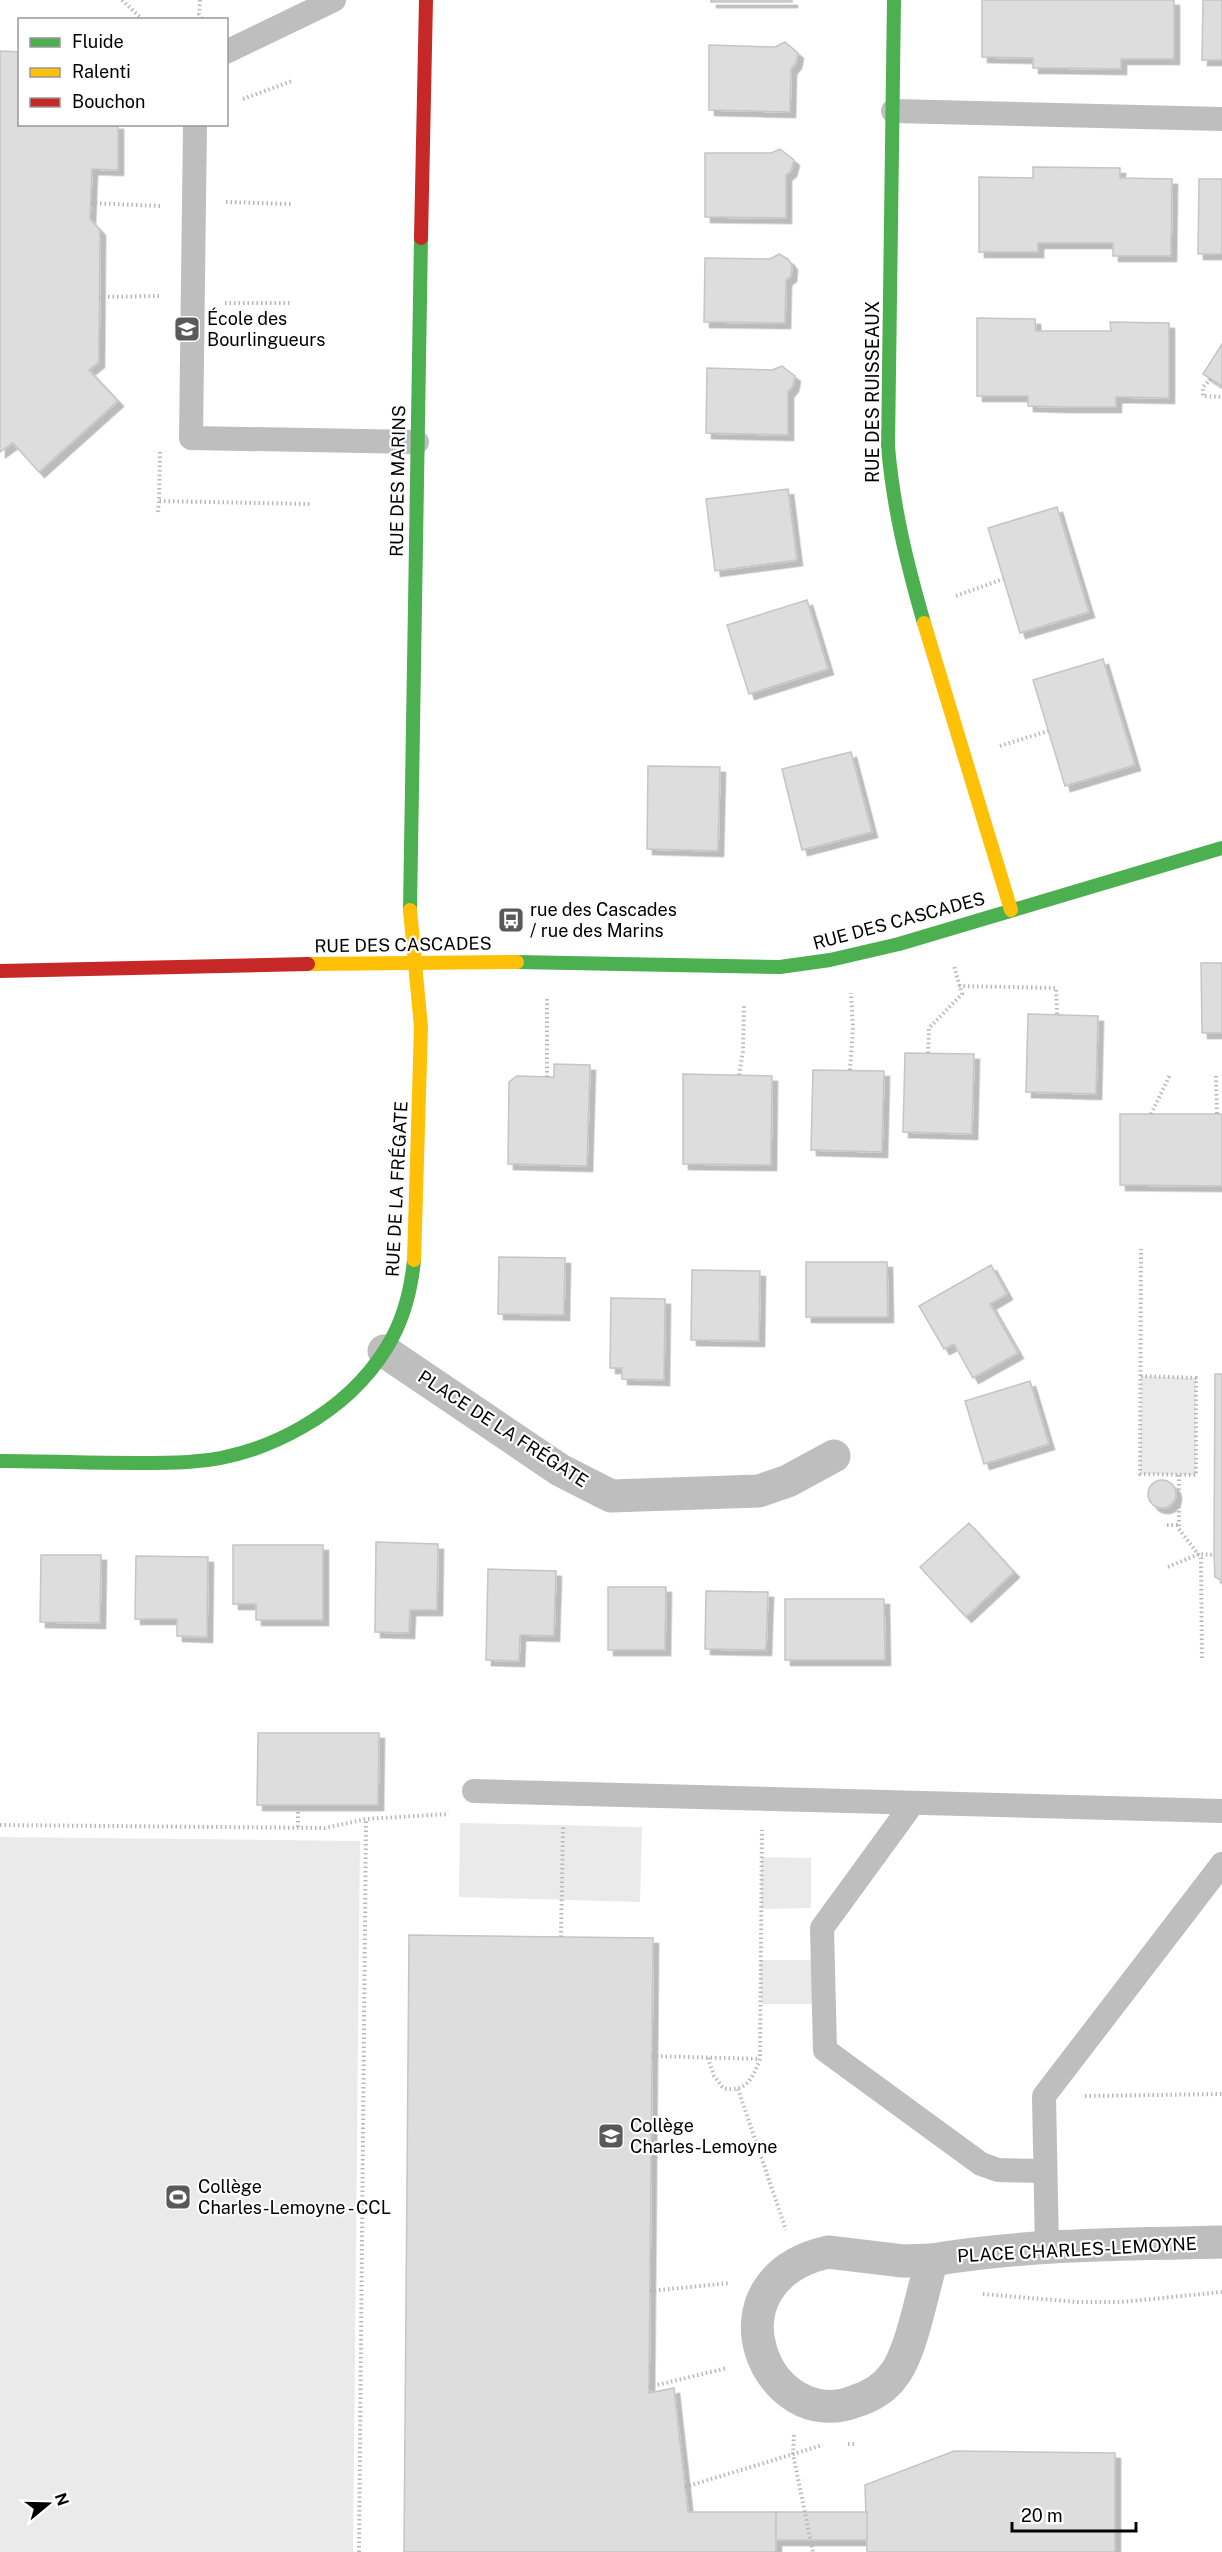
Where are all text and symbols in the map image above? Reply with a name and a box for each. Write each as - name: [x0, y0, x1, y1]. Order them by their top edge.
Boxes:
- legend: [18, 18, 228, 126]
- text: Fluide: [72, 31, 124, 52]
- text: Ralenti: [72, 61, 131, 82]
- text: Bouchon: [72, 91, 145, 112]
- street label: RUE DES RUISSEAUX: [862, 301, 883, 483]
- place label: École des Bourlingueurs: [207, 307, 325, 350]
- school or university icon: École des Bourlingueurs: [172, 314, 202, 344]
- street label: RUE DES MARINS: [386, 405, 409, 557]
- street label: RUE DES CASCADES: [811, 887, 987, 954]
- place label: rue des Cascades / rue des Marins: [530, 899, 677, 941]
- bus stop icon: rue des Cascades / rue des Marins: [496, 905, 526, 935]
- street label: RUE DES CASCADES: [314, 932, 492, 957]
- street label: RUE DE LA FRÉGATE: [380, 1100, 412, 1277]
- street label: PLACE DE LA FRÉGATE: [414, 1365, 593, 1491]
- place label: Collège Charles-Lemoyne: [630, 2115, 778, 2157]
- school or university icon: Collège Charles-Lemoyne: [596, 2121, 626, 2151]
- place label: Collège Charles-Lemoyne - CCL: [198, 2176, 391, 2218]
- sports icon: Collège Charles-Lemoyne - CCL: [163, 2182, 193, 2212]
- street label: PLACE CHARLES-LEMOYNE: [957, 2233, 1197, 2266]
- north arrow: [18, 2474, 78, 2534]
- text: N: [51, 2490, 73, 2508]
- scale bar: [1012, 2495, 1136, 2533]
- text: 20 m: [1021, 2505, 1063, 2526]

